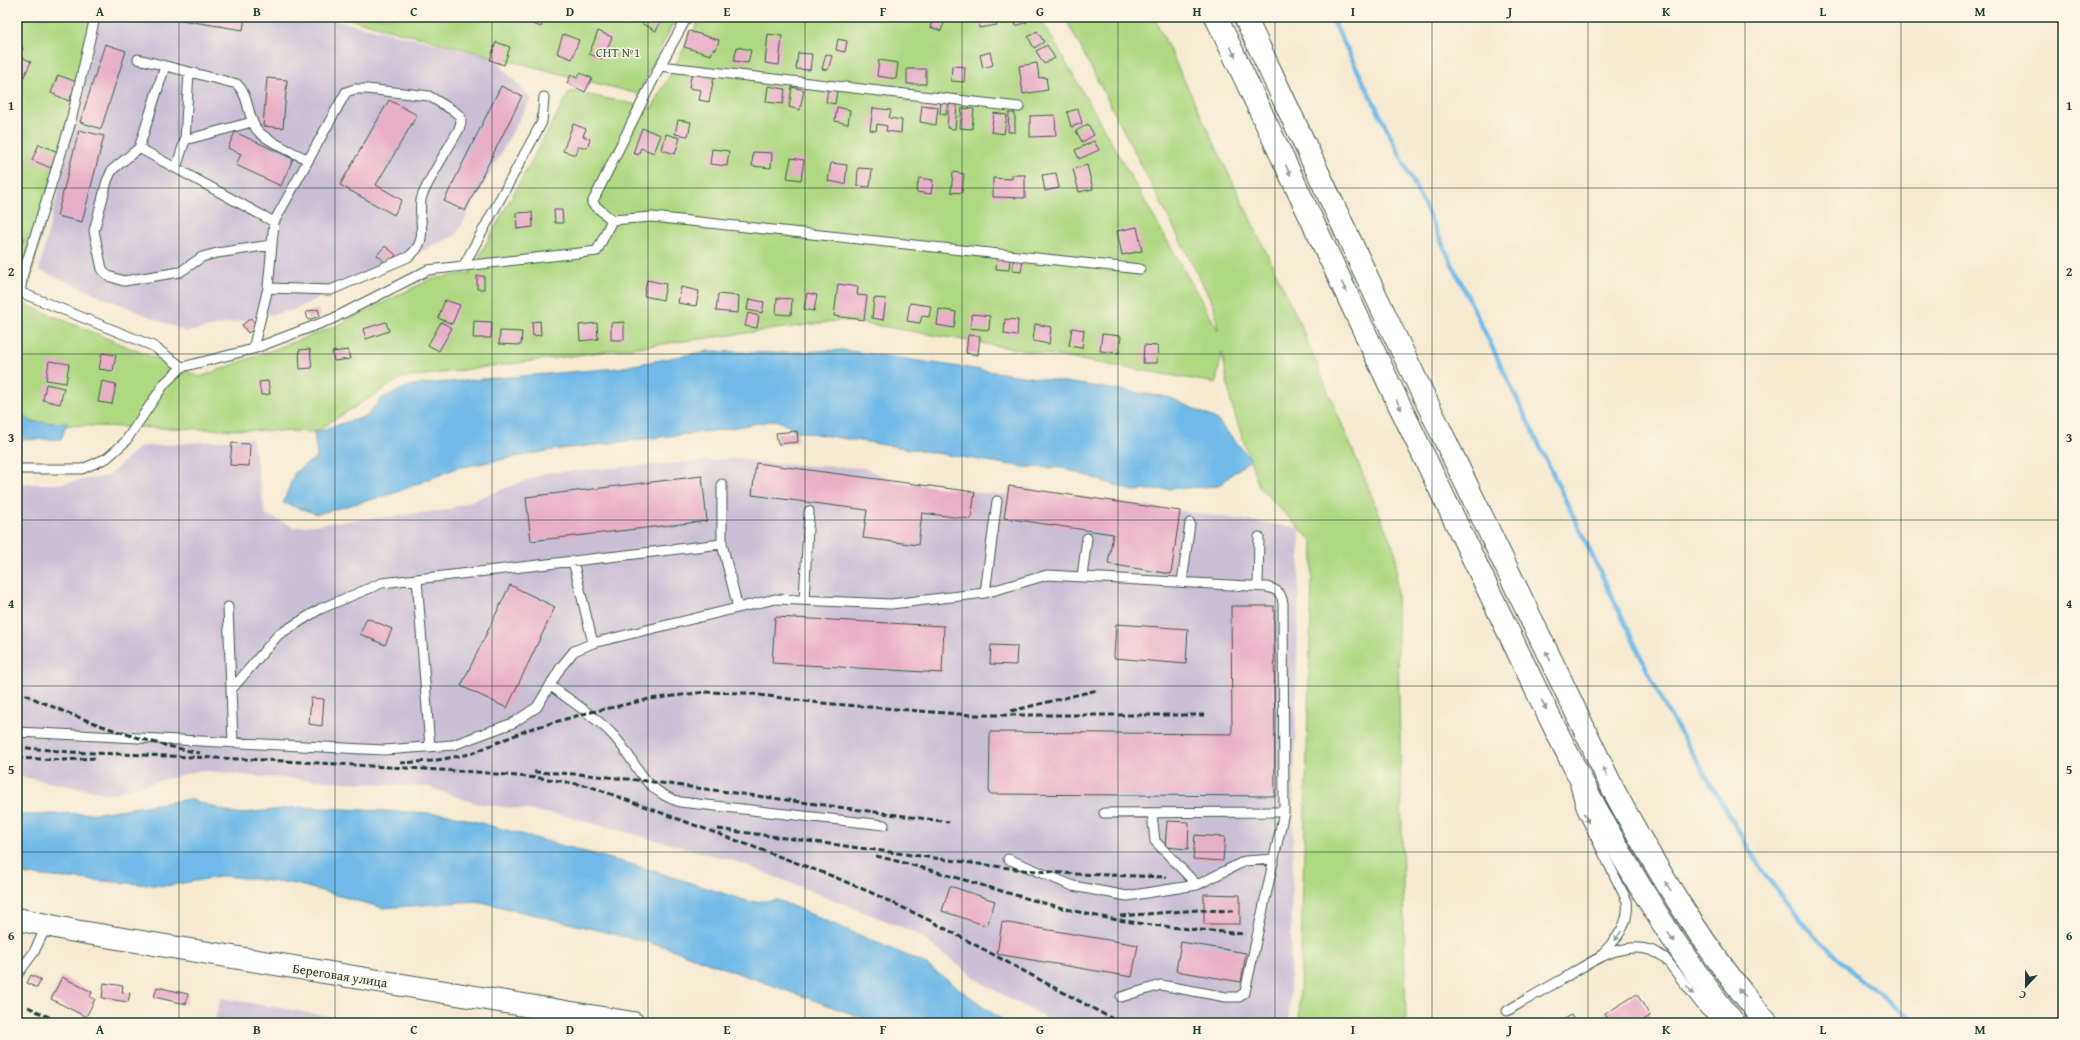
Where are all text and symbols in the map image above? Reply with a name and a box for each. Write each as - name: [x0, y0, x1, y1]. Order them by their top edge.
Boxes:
- text: A: [96, 2, 105, 21]
- text: B: [253, 2, 261, 21]
- text: C: [410, 2, 418, 21]
- text: D: [566, 2, 574, 21]
- text: E: [724, 2, 731, 21]
- text: F: [880, 2, 887, 21]
- text: G: [1036, 2, 1044, 21]
- text: H: [1192, 2, 1202, 21]
- text: I: [1351, 2, 1355, 21]
- text: J: [1506, 2, 1513, 21]
- text: K: [1662, 2, 1671, 21]
- text: L: [1820, 2, 1827, 21]
- text: M: [1974, 2, 1986, 21]
- park label: СНТ №1: [596, 43, 640, 62]
- one-way arrow: [1230, 47, 1236, 59]
- text: 1: [8, 96, 14, 115]
- text: 1: [2066, 96, 2072, 115]
- one-way arrow: [1285, 164, 1291, 176]
- text: 2: [8, 262, 15, 281]
- text: 2: [2066, 262, 2073, 281]
- one-way arrow: [1341, 282, 1347, 293]
- one-way arrow: [1396, 399, 1402, 410]
- text: 3: [8, 428, 14, 447]
- text: 3: [2066, 428, 2072, 447]
- text: 4: [8, 594, 15, 613]
- text: 4: [2066, 594, 2073, 613]
- one-way arrow: [1545, 650, 1551, 661]
- one-way arrow: [1541, 699, 1547, 710]
- text: 5: [8, 760, 15, 779]
- text: 5: [2066, 760, 2073, 779]
- one-way arrow: [1602, 767, 1608, 778]
- one-way arrow: [1582, 812, 1589, 824]
- one-way arrow: [1665, 880, 1672, 892]
- text: 6: [8, 926, 15, 945]
- text: 6: [2066, 926, 2073, 945]
- one-way arrow: [1614, 931, 1622, 941]
- one-way arrow: [1667, 932, 1675, 942]
- street label: Береговая улица: [291, 959, 390, 992]
- north arrow: [2006, 966, 2046, 1006]
- one-way arrow: [1686, 985, 1694, 996]
- one-way arrow: [1738, 987, 1747, 998]
- text: С: [2016, 987, 2028, 1004]
- text: A: [96, 1020, 105, 1039]
- text: B: [253, 1020, 261, 1039]
- text: C: [410, 1020, 418, 1039]
- text: D: [566, 1020, 574, 1039]
- text: E: [724, 1020, 731, 1039]
- text: F: [880, 1020, 887, 1039]
- text: G: [1036, 1020, 1044, 1039]
- text: H: [1192, 1020, 1202, 1039]
- text: I: [1351, 1020, 1355, 1039]
- text: J: [1506, 1020, 1513, 1039]
- text: K: [1662, 1020, 1671, 1039]
- text: L: [1820, 1020, 1827, 1039]
- text: M: [1974, 1020, 1986, 1039]

